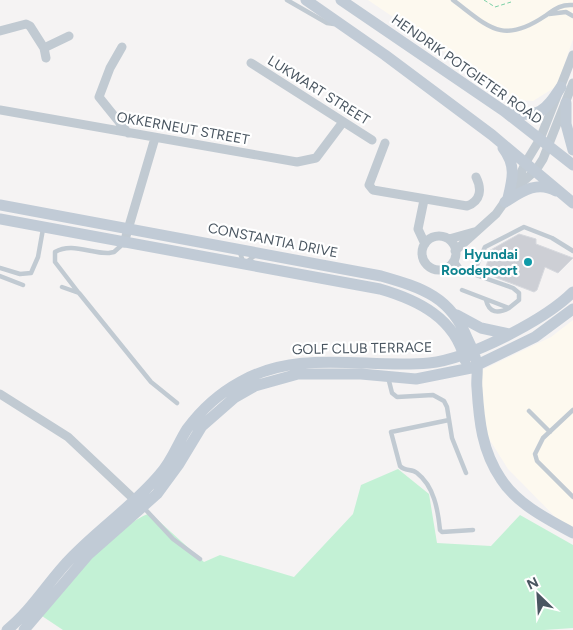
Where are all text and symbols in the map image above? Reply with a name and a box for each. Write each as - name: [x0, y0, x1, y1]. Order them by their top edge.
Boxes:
- street label: HENDRIK POTGIETER ROAD: [388, 11, 545, 128]
- street label: LUKWART STREET: [264, 52, 373, 129]
- street label: OKKERNEUT STREET: [115, 108, 251, 149]
- street label: CONSTANTIA DRIVE: [206, 220, 339, 261]
- place label: Hyundai Roodepoort: [441, 246, 518, 279]
- marker: Hyundai Roodepoort: [522, 256, 534, 268]
- street label: GOLF CLUB TERRACE: [292, 339, 432, 358]
- north arrow: [513, 570, 563, 620]
- text: N: [524, 574, 541, 594]

